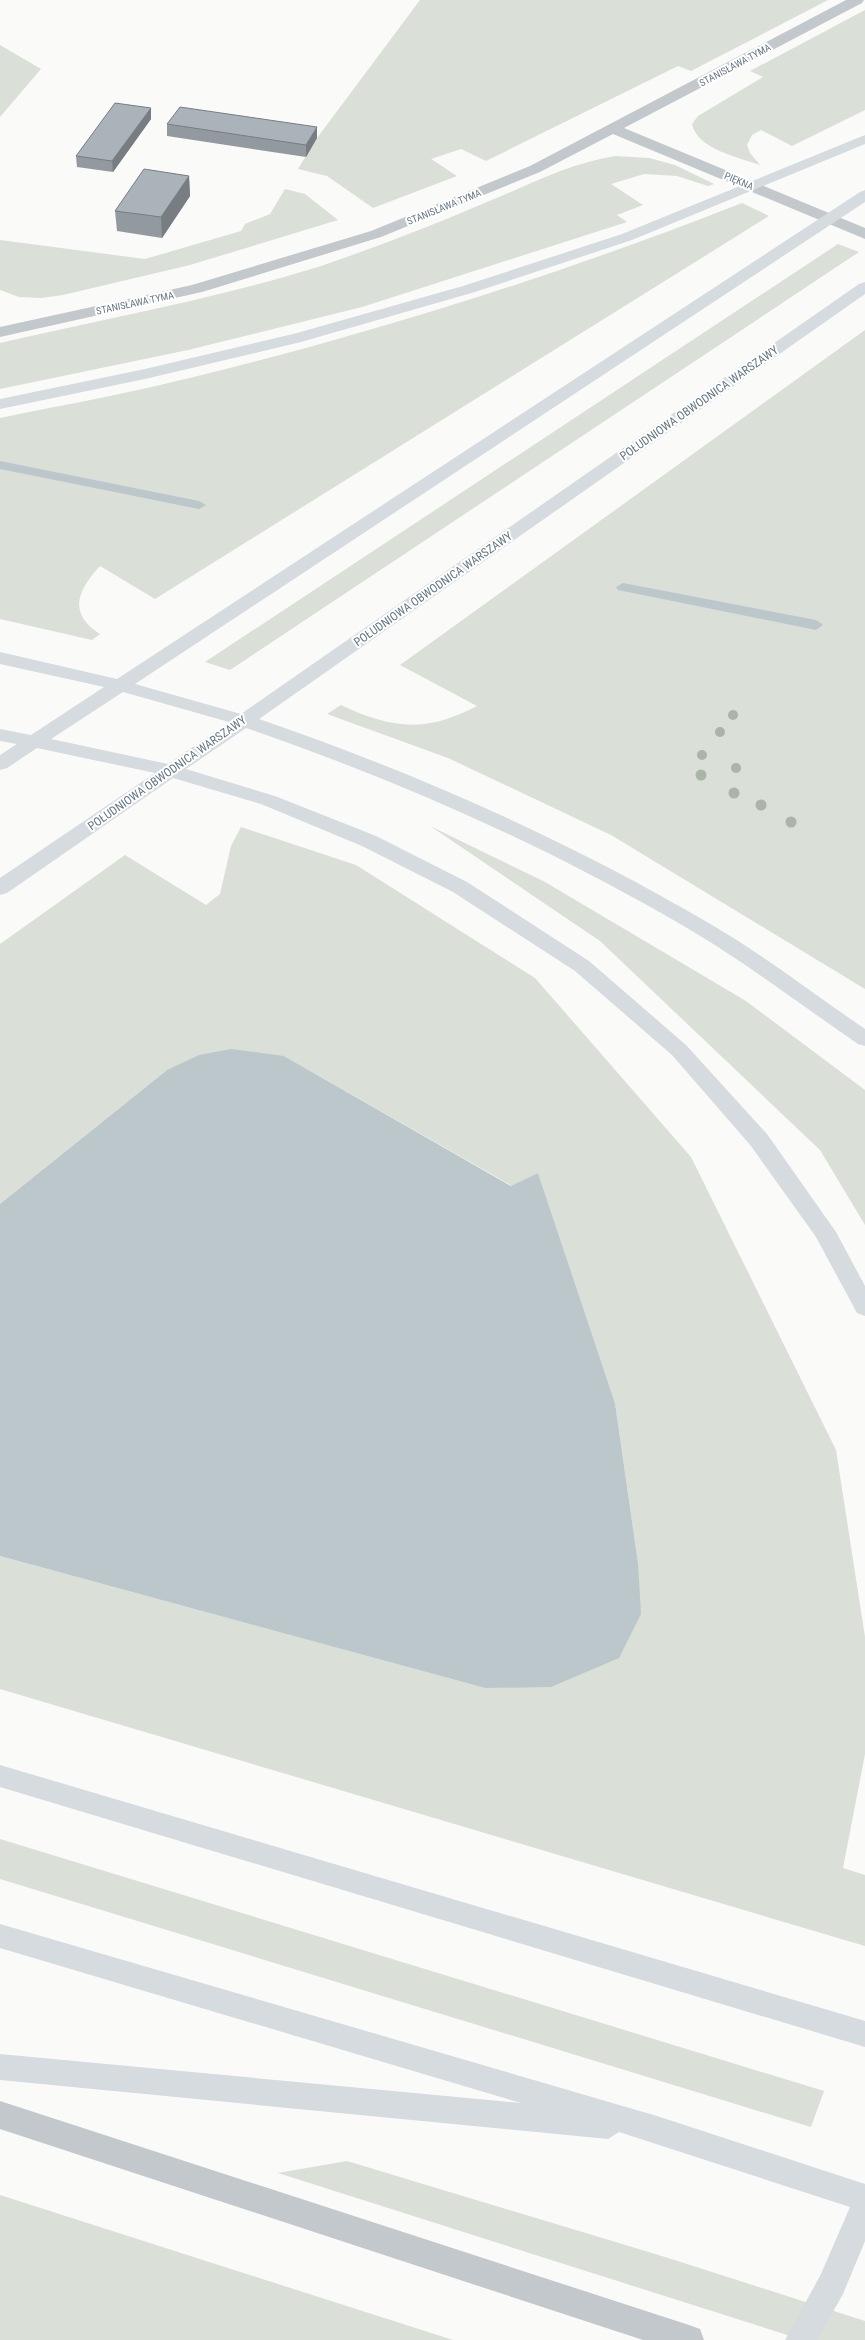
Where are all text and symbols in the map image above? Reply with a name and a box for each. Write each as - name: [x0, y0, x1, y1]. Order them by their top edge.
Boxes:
- street label: STANISŁAWA TYMA: [698, 41, 773, 88]
- street label: PIĘKNA: [723, 170, 755, 192]
- street label: STANISŁAWA TYMA: [405, 187, 483, 227]
- street label: STANISŁAWA TYMA: [95, 289, 175, 317]
- street label: POŁUDNIOWA OBWODNICA WARSZAWY: [617, 342, 781, 463]
- street label: POŁUDNIOWA OBWODNICA WARSZAWY: [351, 528, 515, 649]
- street label: POŁUDNIOWA OBWODNICA WARSZAWY: [85, 712, 249, 833]

